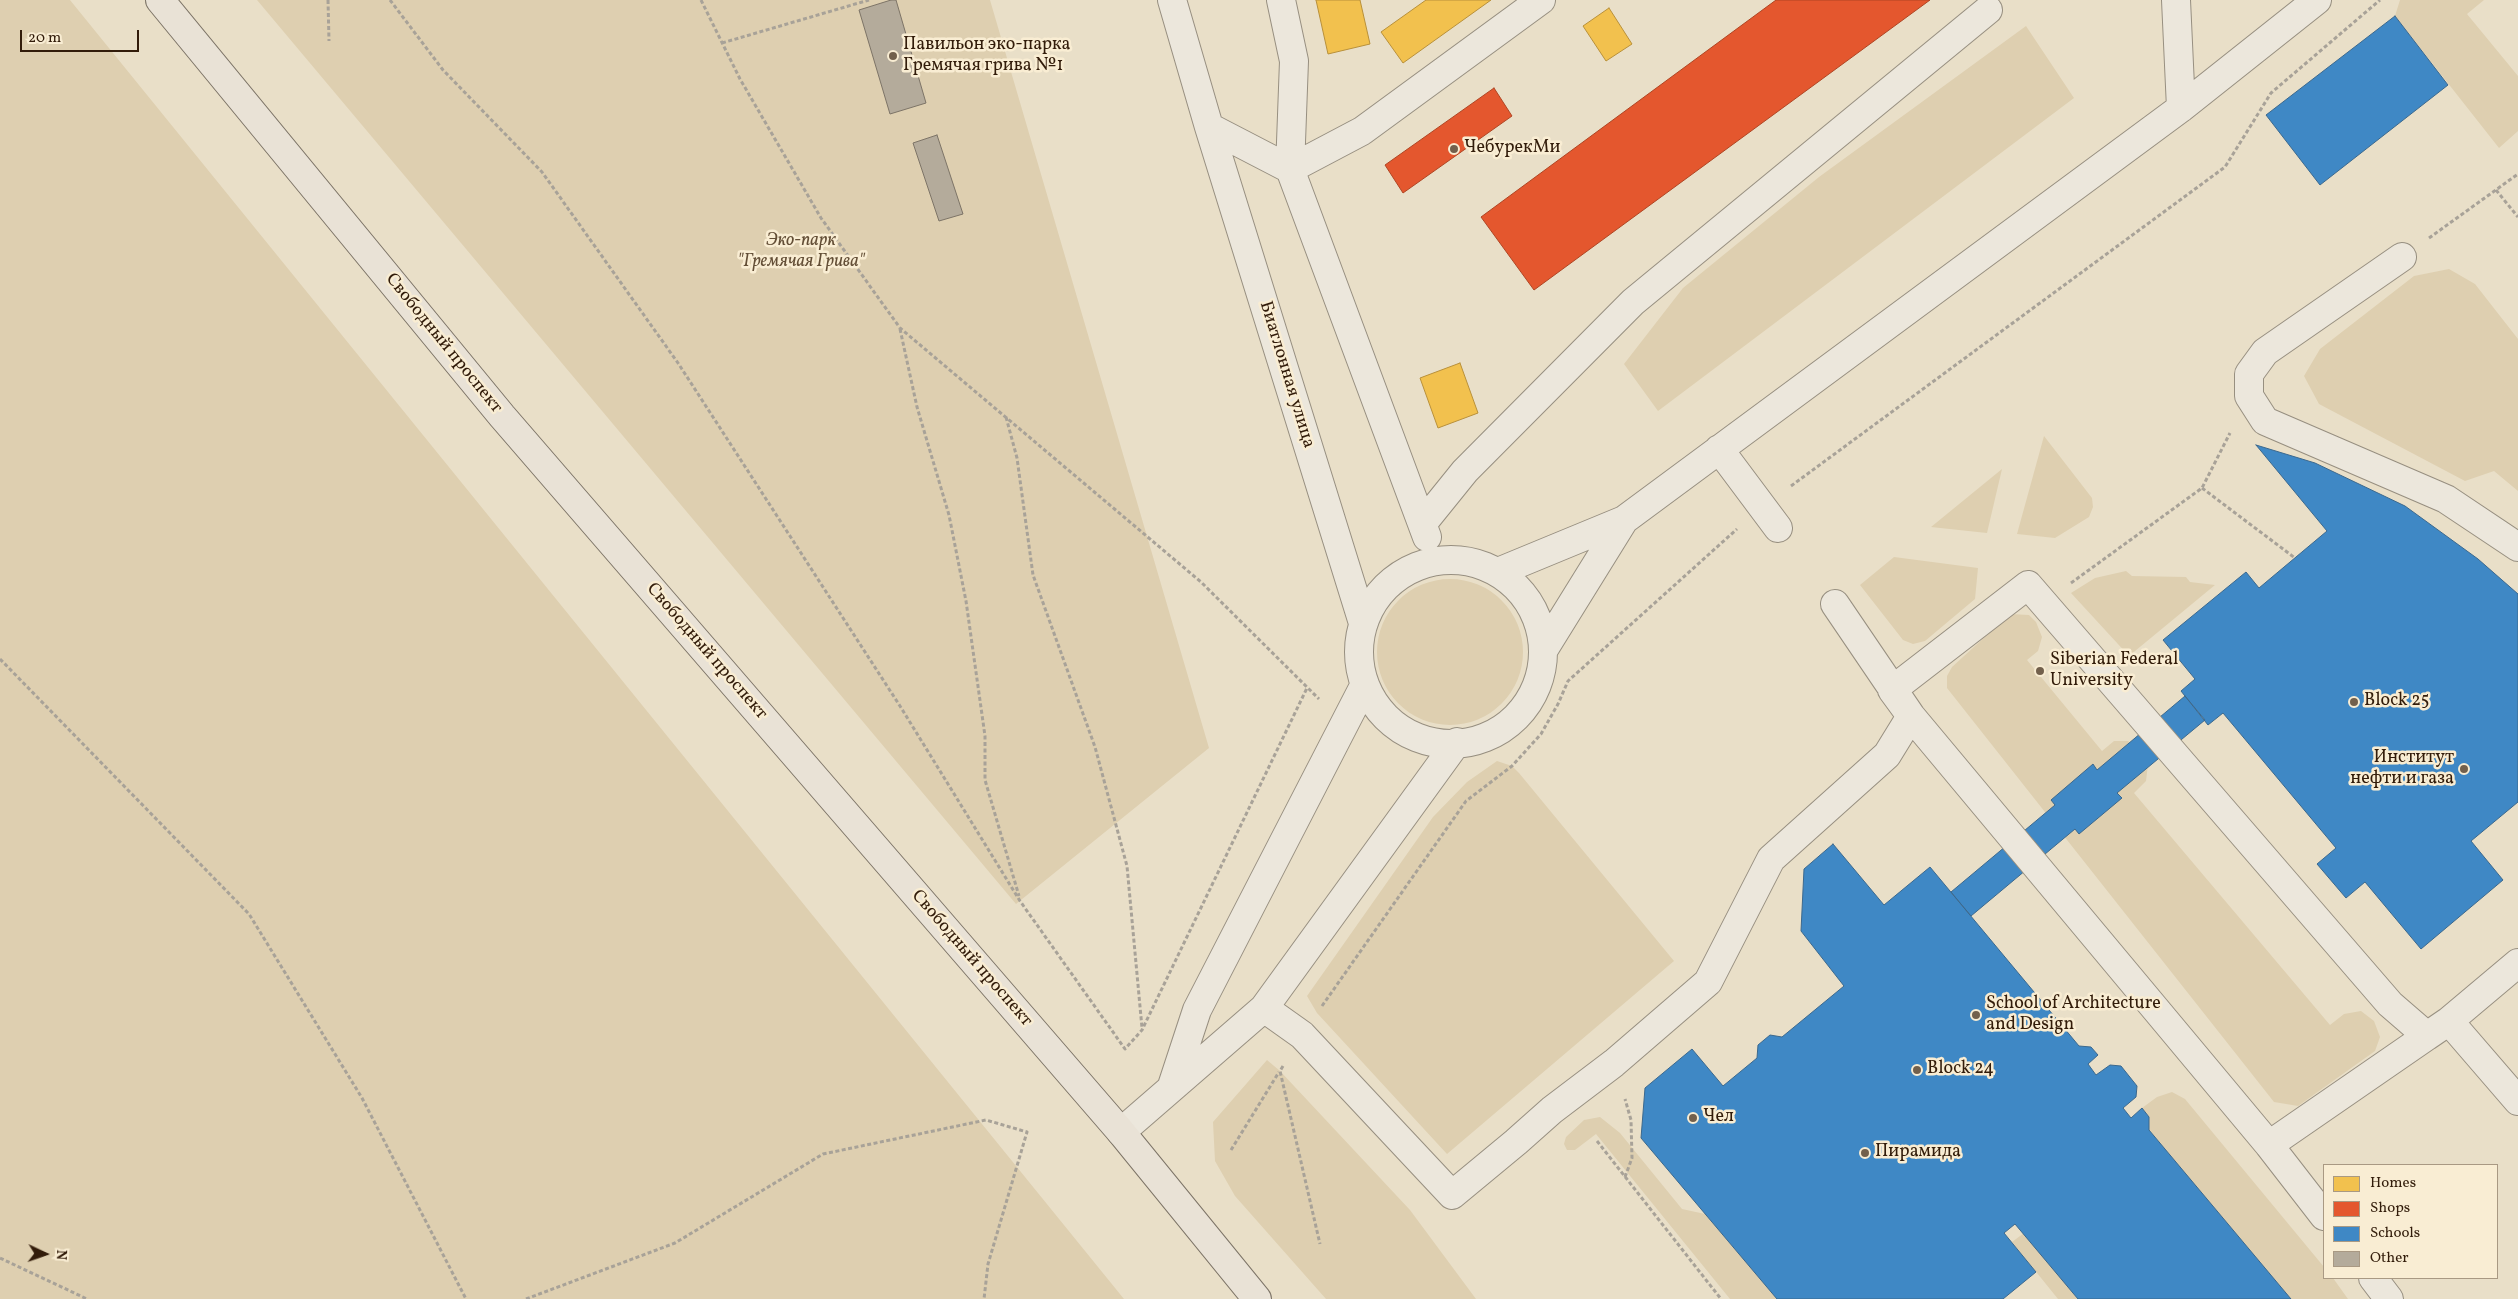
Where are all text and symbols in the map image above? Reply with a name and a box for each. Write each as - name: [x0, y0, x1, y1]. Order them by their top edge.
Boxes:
- scale bar: [22, 20, 141, 52]
- text: 20 m: [28, 28, 61, 49]
- place label: Павильон эко-парка Гремячая грива №1: [903, 35, 1071, 78]
- marker: Павильон эко-парка Гремячая грива №1: [887, 50, 899, 62]
- place label: ЧебурекМи: [1464, 138, 1560, 160]
- marker: ЧебурекМи: [1448, 143, 1460, 155]
- park label: Эко-парк "Гремячая Грива": [737, 231, 865, 274]
- street label: Свободный проспект: [380, 270, 506, 418]
- street label: Биатлонная улица: [1253, 299, 1319, 451]
- street label: Свободный проспект: [641, 579, 771, 725]
- place label: Siberian Federal University: [2050, 650, 2178, 692]
- marker: Siberian Federal University: [2034, 665, 2046, 677]
- place label: Block 25: [2364, 691, 2430, 713]
- marker: Block 25: [2348, 696, 2360, 708]
- place label: Институт нефти и газа: [2350, 748, 2454, 791]
- marker: Институт нефти и газа: [2458, 763, 2470, 775]
- street label: Свободный проспект: [906, 886, 1036, 1032]
- place label: School of Architecture and Design: [1986, 994, 2161, 1036]
- marker: School of Architecture and Design: [1970, 1009, 1982, 1021]
- place label: Block 24: [1927, 1059, 1994, 1081]
- marker: Block 24: [1911, 1064, 1923, 1076]
- place label: Чел: [1703, 1107, 1734, 1129]
- marker: Чел: [1687, 1112, 1699, 1124]
- place label: Пирамида: [1875, 1142, 1961, 1164]
- marker: Пирамида: [1859, 1147, 1871, 1159]
- legend: [2323, 1164, 2498, 1279]
- text: Homes: [2370, 1173, 2416, 1194]
- text: Shops: [2370, 1198, 2410, 1219]
- text: Schools: [2370, 1223, 2420, 1244]
- north arrow: [20, 1229, 70, 1279]
- text: Other: [2370, 1248, 2409, 1269]
- text: N: [51, 1249, 70, 1260]

